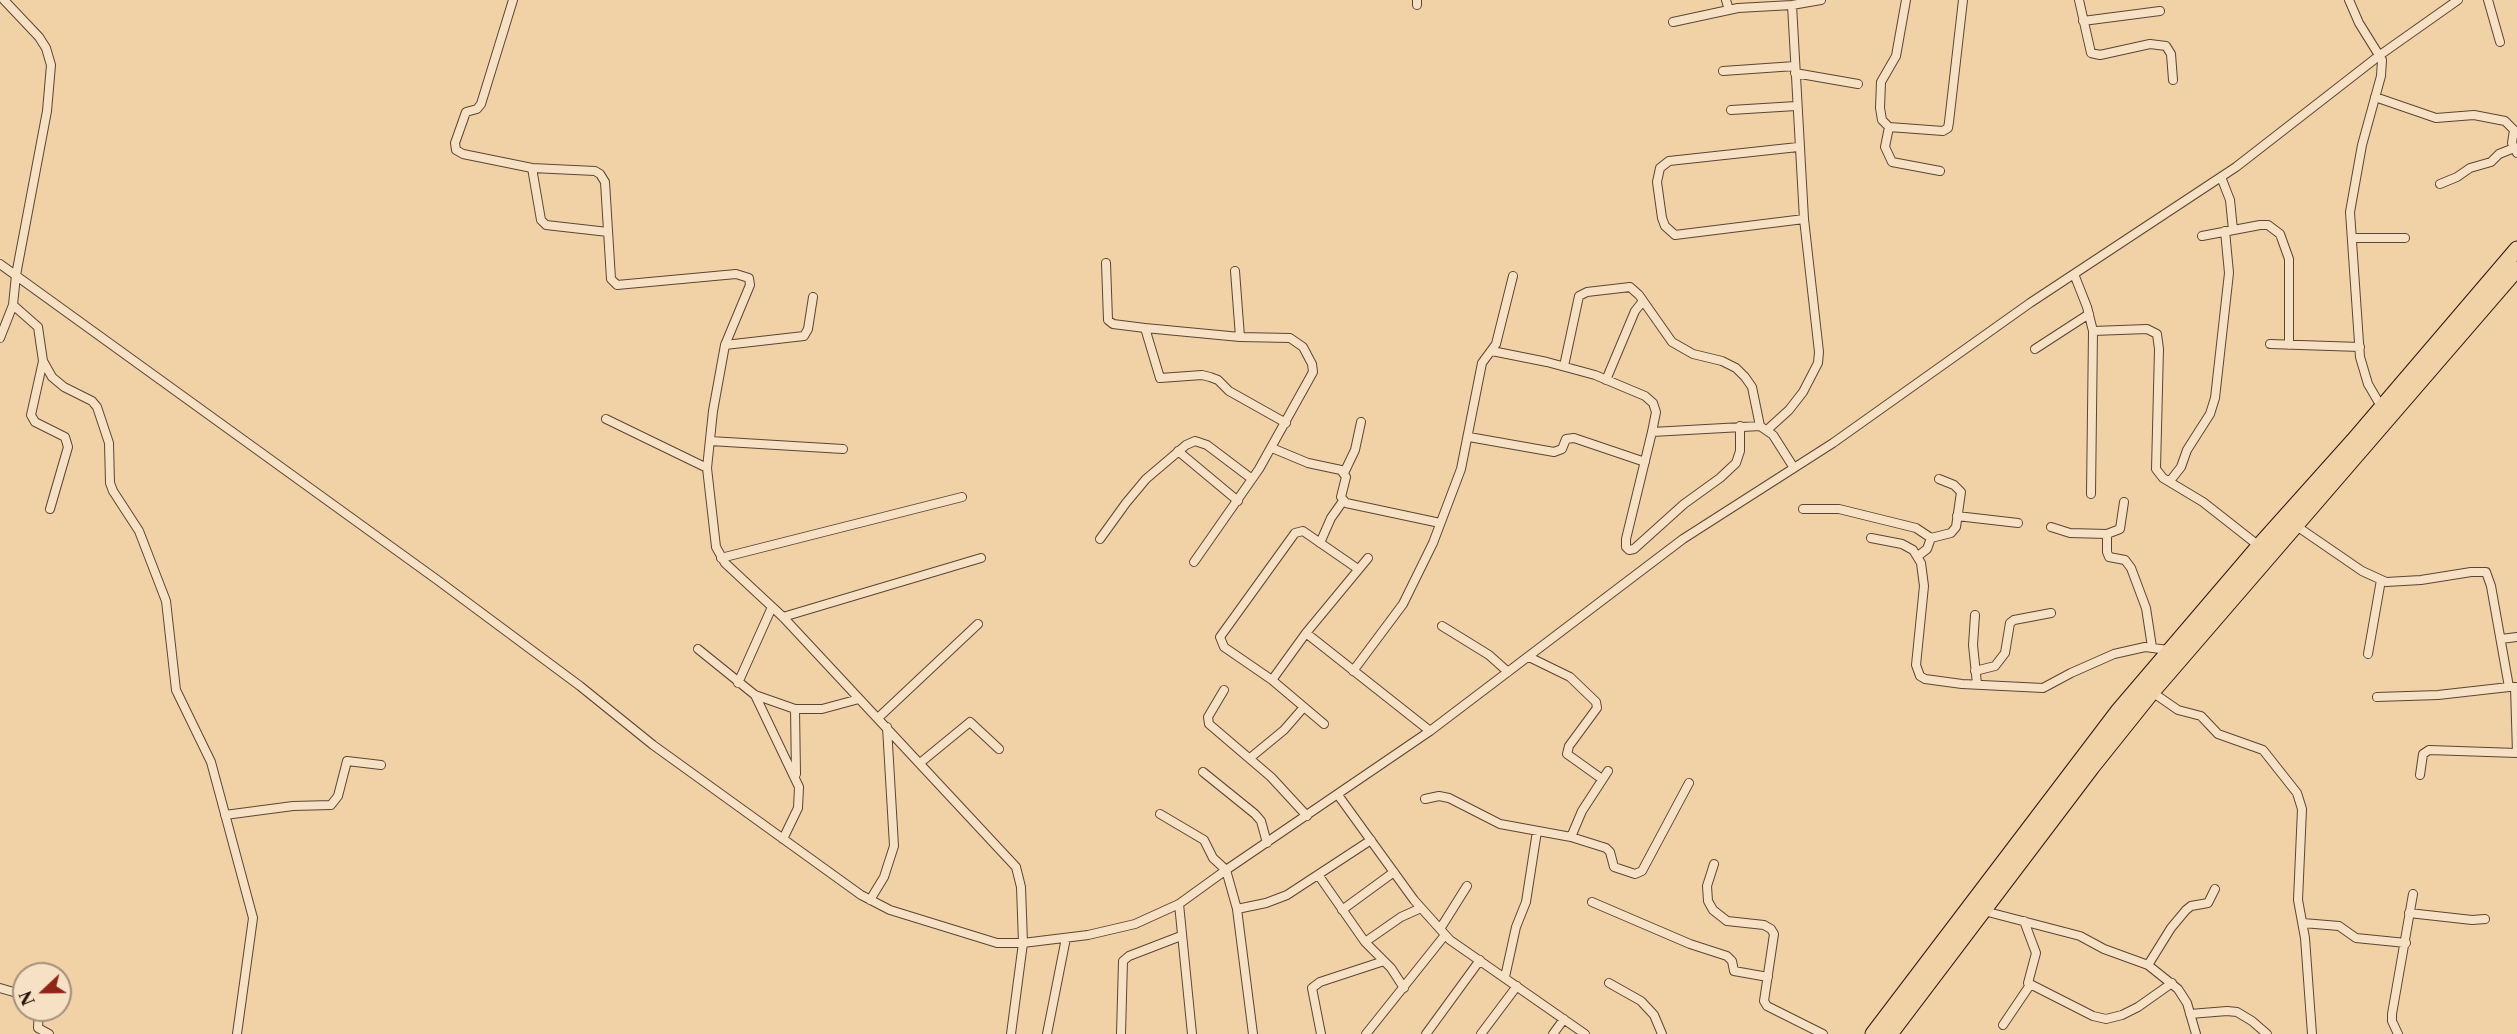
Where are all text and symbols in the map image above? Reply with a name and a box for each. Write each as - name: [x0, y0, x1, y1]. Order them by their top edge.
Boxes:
- north arrow: [12, 962, 72, 1022]
- text: N: [15, 988, 39, 1008]

